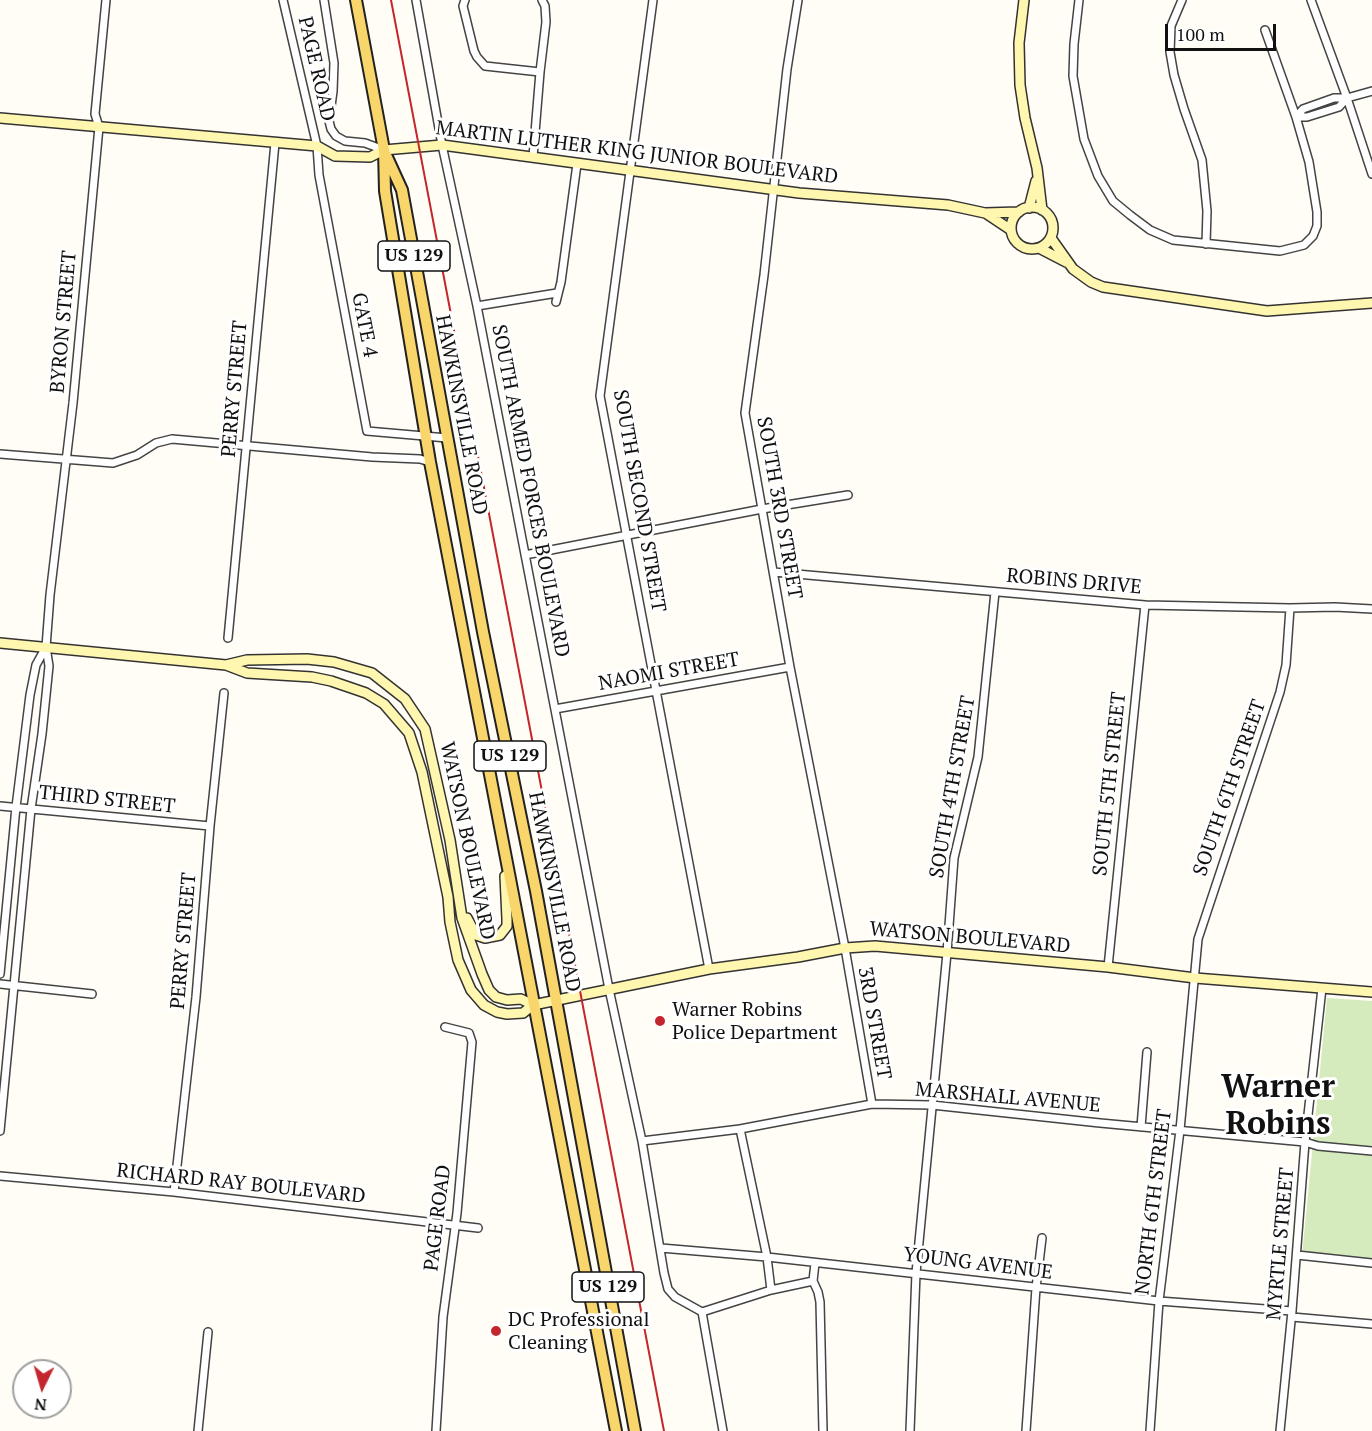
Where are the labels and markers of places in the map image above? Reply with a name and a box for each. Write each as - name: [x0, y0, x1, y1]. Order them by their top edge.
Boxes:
- place label: Warner Robins Police Department: [672, 998, 838, 1045]
- marker: Warner Robins Police Department: [653, 1014, 667, 1028]
- place label: DC Professional Cleaning: [508, 1308, 649, 1355]
- marker: DC Professional Cleaning: [489, 1324, 503, 1338]

